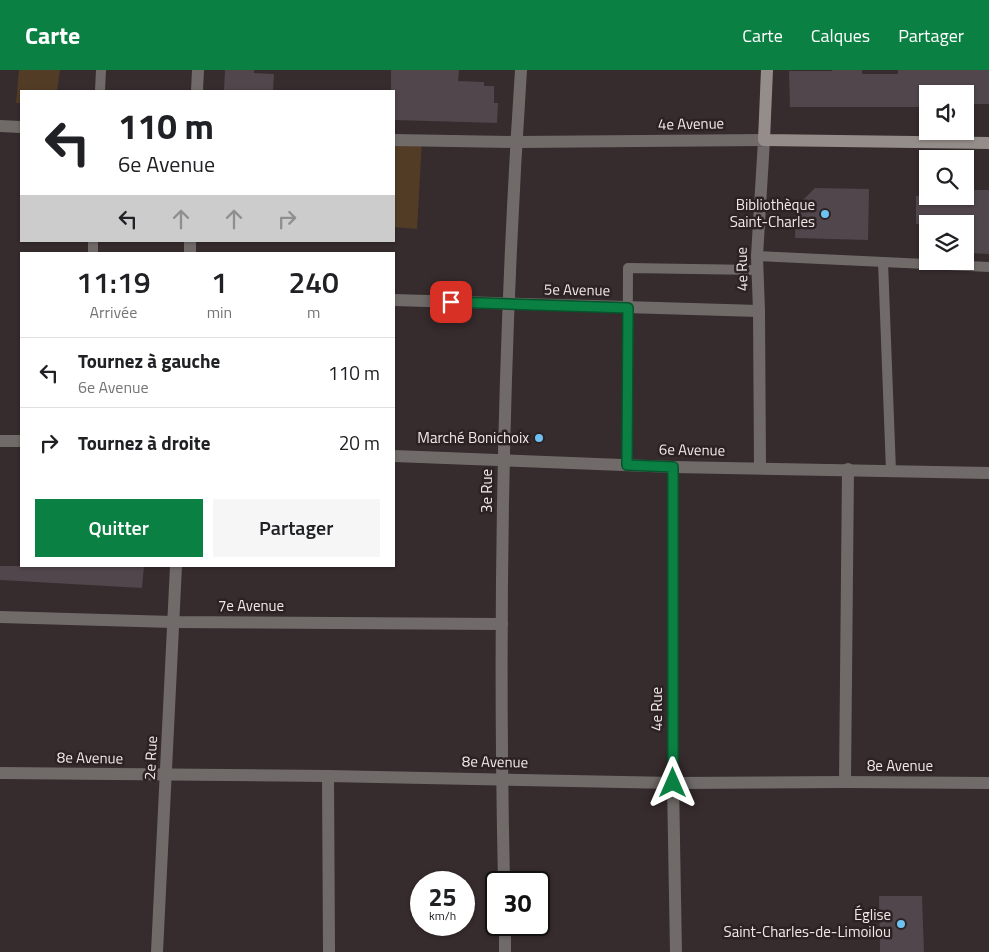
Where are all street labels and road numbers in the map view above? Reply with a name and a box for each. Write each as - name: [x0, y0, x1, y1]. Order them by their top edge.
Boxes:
- street label: 4e Avenue: [658, 111, 724, 136]
- street label: 4e Rue: [730, 247, 753, 291]
- street label: 5e Avenue: [544, 277, 610, 302]
- street label: 6e Avenue: [659, 437, 725, 462]
- street label: 3e Rue: [475, 469, 498, 513]
- street label: 7e Avenue: [218, 594, 284, 617]
- street label: 4e Rue: [645, 687, 668, 731]
- street label: 2e Rue: [138, 735, 163, 781]
- street label: 8e Avenue: [57, 745, 123, 770]
- street label: 8e Avenue: [462, 749, 528, 774]
- street label: 8e Avenue: [867, 754, 933, 777]

